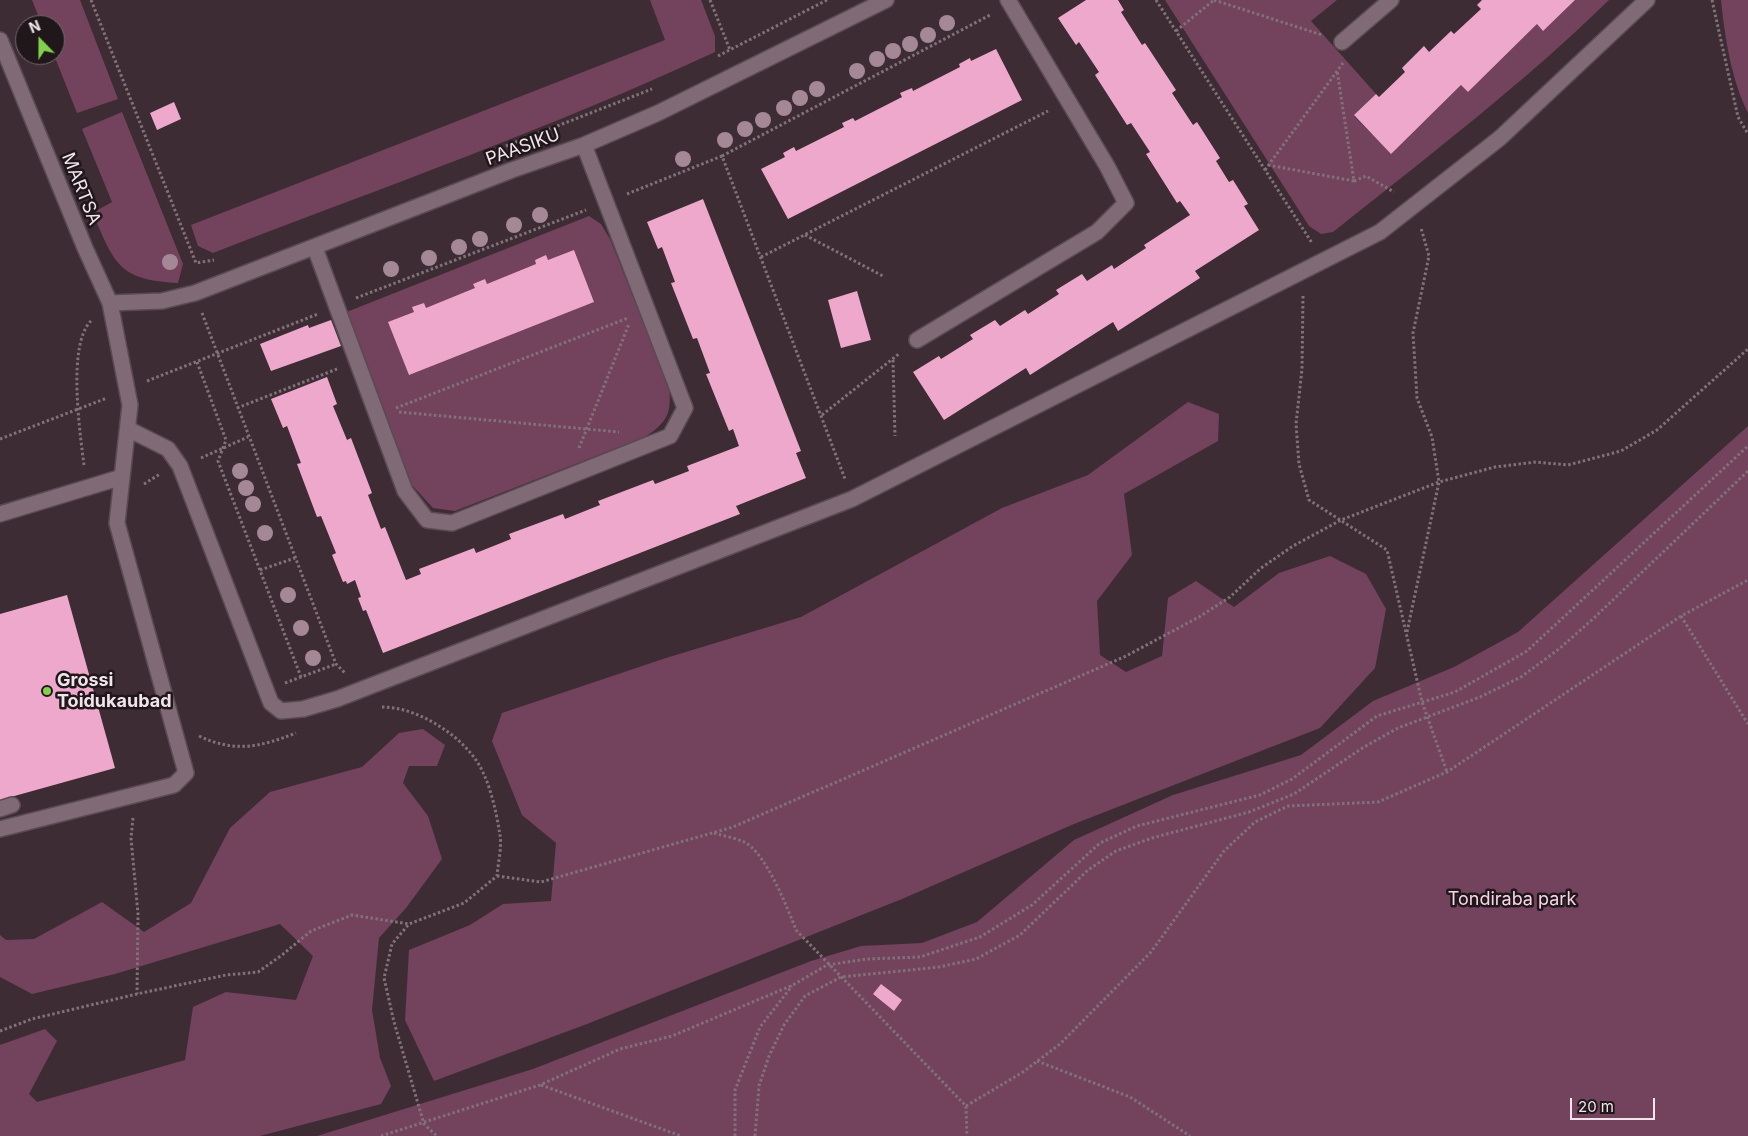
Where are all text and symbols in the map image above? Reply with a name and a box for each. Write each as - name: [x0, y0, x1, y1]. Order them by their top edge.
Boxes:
- north arrow: [15, 15, 65, 65]
- text: N: [26, 17, 43, 36]
- street label: PAASIKU: [483, 124, 563, 170]
- street label: MARTSA: [57, 150, 105, 228]
- place label: Grossi Toidukaubad: [57, 670, 171, 712]
- marker: Grossi Toidukaubad: [41, 685, 53, 697]
- park label: Tondiraba park: [1448, 889, 1576, 911]
- scale bar: [1573, 1088, 1658, 1120]
- text: 20 m: [1578, 1097, 1614, 1116]

